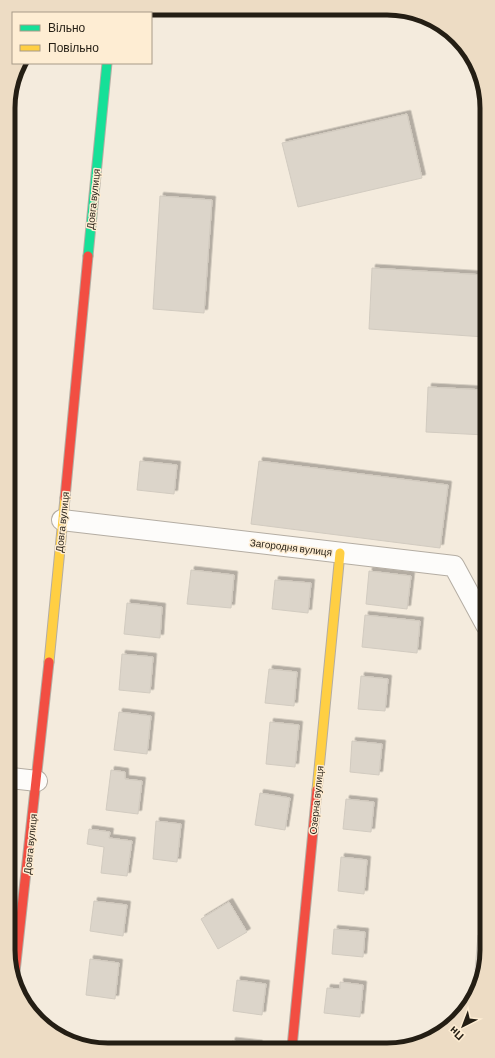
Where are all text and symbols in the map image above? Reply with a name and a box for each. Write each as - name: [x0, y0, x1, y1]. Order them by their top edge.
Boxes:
- legend: [12, 12, 152, 64]
- text: Вільно: [48, 20, 86, 34]
- text: Повільно: [48, 40, 99, 54]
- street label: Довга вулиця: [84, 168, 102, 230]
- street label: Довга вулиця: [53, 491, 71, 553]
- street label: Загородня вулиця: [249, 536, 333, 558]
- street label: Озерна вулиця: [306, 765, 326, 835]
- street label: Довга вулиця: [21, 813, 39, 875]
- north arrow: [443, 1006, 483, 1046]
- text: Пн: [446, 1024, 466, 1044]

